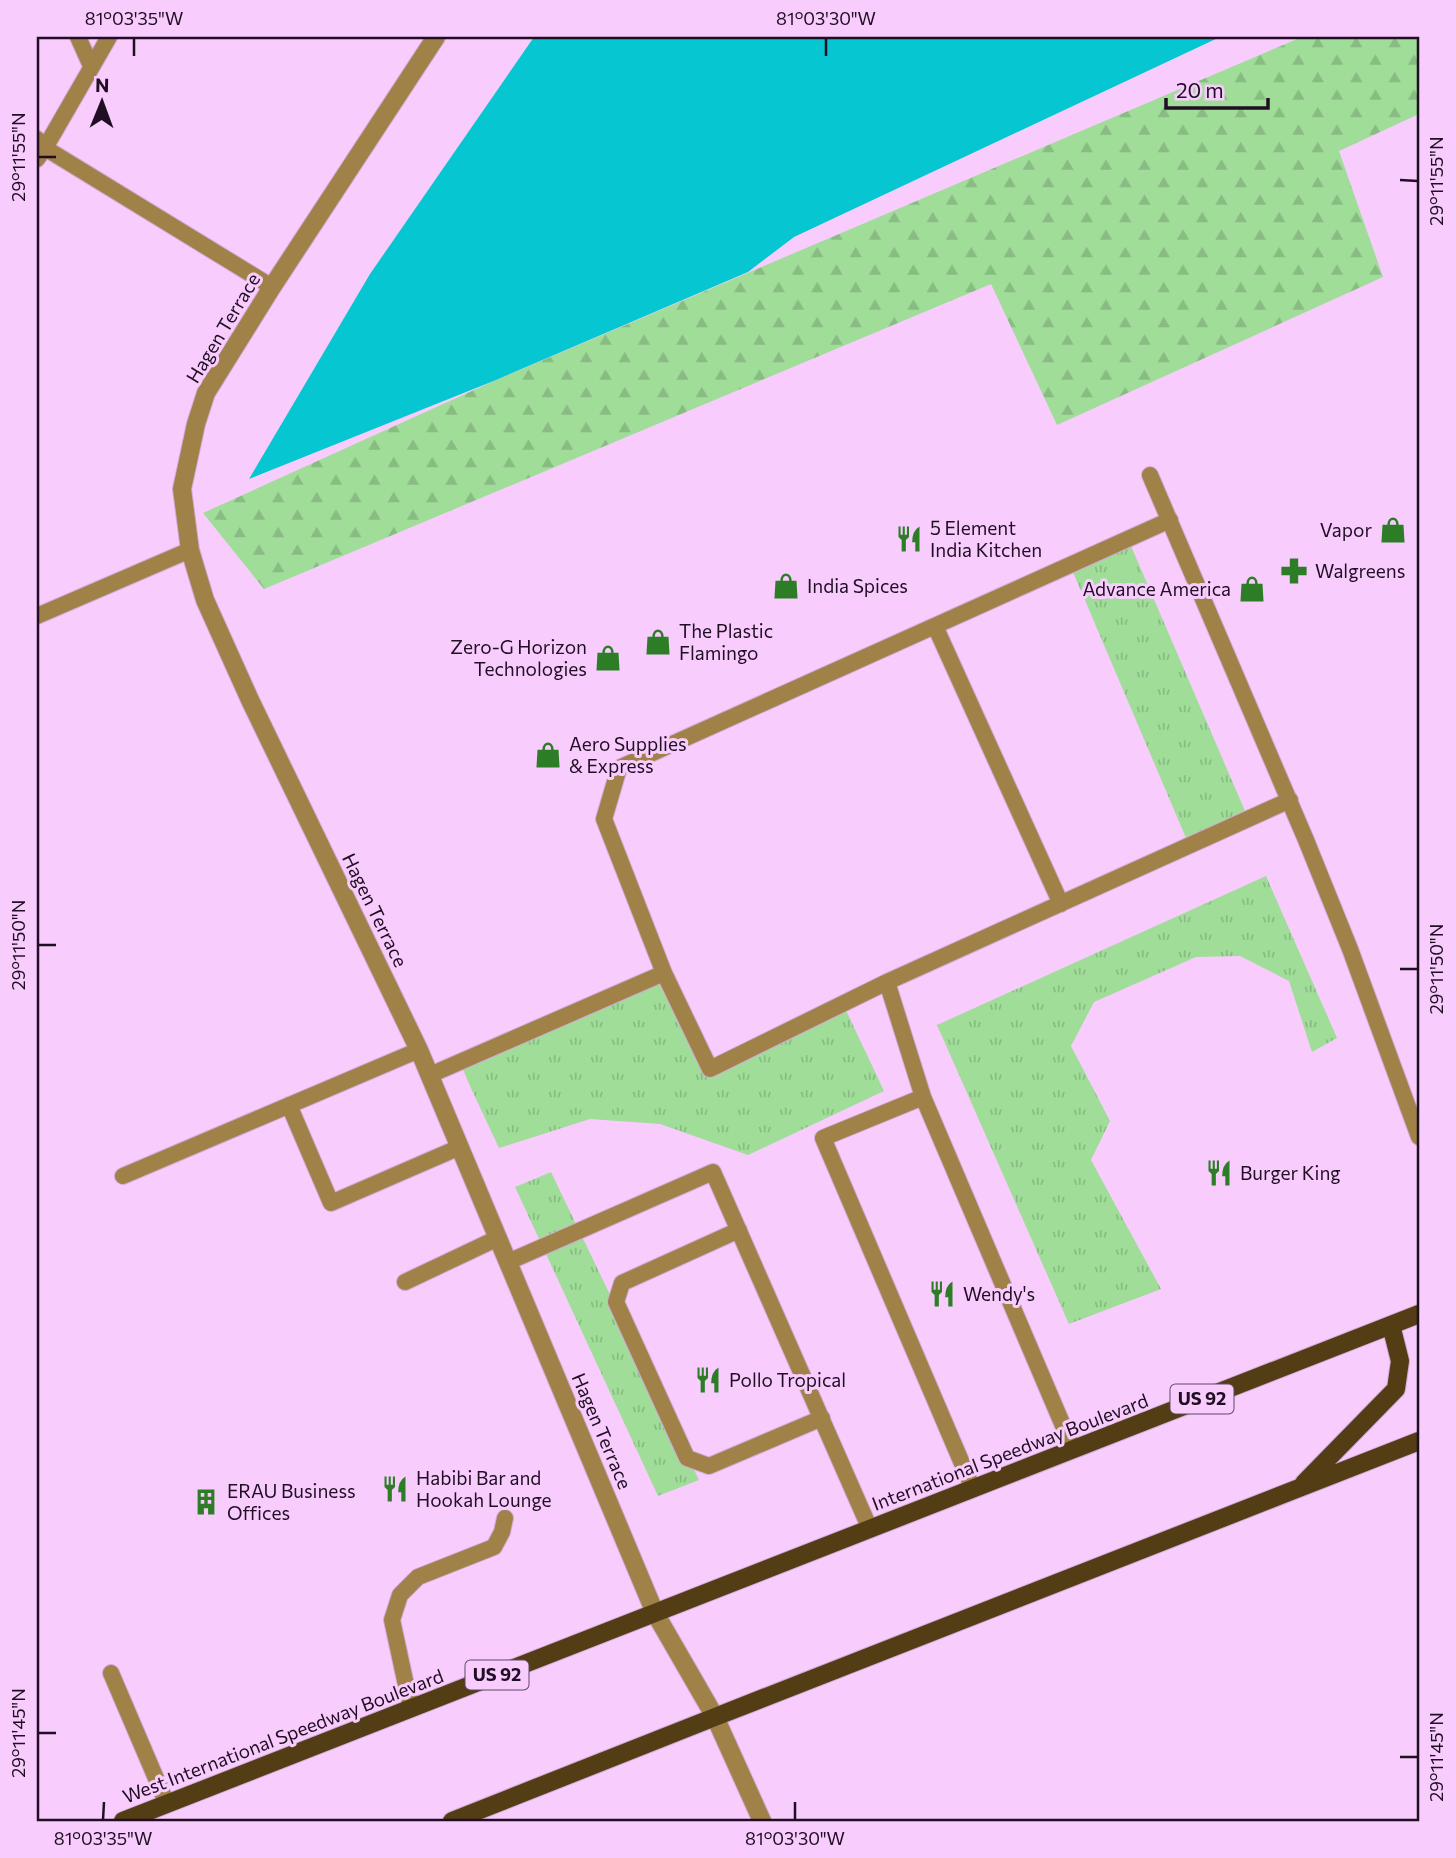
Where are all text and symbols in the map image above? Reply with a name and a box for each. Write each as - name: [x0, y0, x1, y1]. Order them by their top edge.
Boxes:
- text: 81°03'35"W: [85, 7, 183, 29]
- text: 81°03'30"W: [776, 7, 876, 29]
- north arrow: [66, 66, 136, 136]
- scale bar: [1166, 66, 1267, 110]
- text: N: [95, 73, 110, 96]
- text: 20 m: [1176, 77, 1224, 102]
- text: 29°11'55"N: [7, 112, 29, 202]
- text: 29°11'55"N: [1425, 136, 1447, 226]
- street label: Hagen Terrace: [181, 269, 264, 387]
- shop icon: Vapor: [1378, 515, 1408, 545]
- place label: 5 Element India Kitchen: [930, 516, 1042, 561]
- place label: Vapor: [1320, 518, 1372, 541]
- restaurant icon: 5 Element India Kitchen: [894, 524, 924, 554]
- pharmacy icon: Walgreens: [1279, 556, 1309, 586]
- place label: Walgreens: [1315, 559, 1405, 582]
- shop icon: India Spices: [771, 571, 801, 601]
- place label: India Spices: [807, 574, 908, 597]
- shop icon: Advance America: [1237, 574, 1267, 604]
- place label: Advance America: [1082, 577, 1231, 600]
- place label: The Plastic Flamingo: [679, 619, 773, 664]
- shop icon: The Plastic Flamingo: [643, 627, 673, 657]
- place label: Zero-G Horizon Technologies: [450, 635, 587, 680]
- shop icon: Zero-G Horizon Technologies: [593, 643, 623, 673]
- place label: Aero Supplies & Express: [569, 732, 687, 777]
- shop icon: Aero Supplies & Express: [533, 740, 563, 770]
- street label: Hagen Terrace: [338, 849, 413, 971]
- text: 29°11'50"N: [7, 900, 29, 990]
- text: 29°11'50"N: [1425, 924, 1447, 1014]
- restaurant icon: Burger King: [1204, 1158, 1234, 1188]
- place label: Burger King: [1240, 1161, 1341, 1184]
- restaurant icon: Wendy's: [927, 1279, 957, 1309]
- place label: Wendy's: [963, 1282, 1035, 1305]
- restaurant icon: Pollo Tropical: [693, 1365, 723, 1395]
- place label: Pollo Tropical: [729, 1368, 846, 1391]
- street label: Hagen Terrace: [568, 1369, 637, 1492]
- road number: US 92: [1170, 1384, 1234, 1414]
- street label: International Speedway Boulevard: [869, 1388, 1151, 1515]
- place label: Habibi Bar and Hookah Lounge: [416, 1466, 552, 1511]
- restaurant icon: Habibi Bar and Hookah Lounge: [380, 1474, 410, 1504]
- place label: ERAU Business Offices: [227, 1479, 356, 1524]
- building icon: ERAU Business Offices: [191, 1487, 221, 1517]
- road number: US 92: [466, 1660, 528, 1690]
- street label: West International Speedway Boulevard: [119, 1664, 447, 1808]
- text: 29°11'45"N: [7, 1688, 29, 1778]
- text: 29°11'45"N: [1425, 1712, 1447, 1802]
- text: 81°03'35"W: [54, 1827, 152, 1849]
- text: 81°03'30"W: [745, 1827, 845, 1849]

